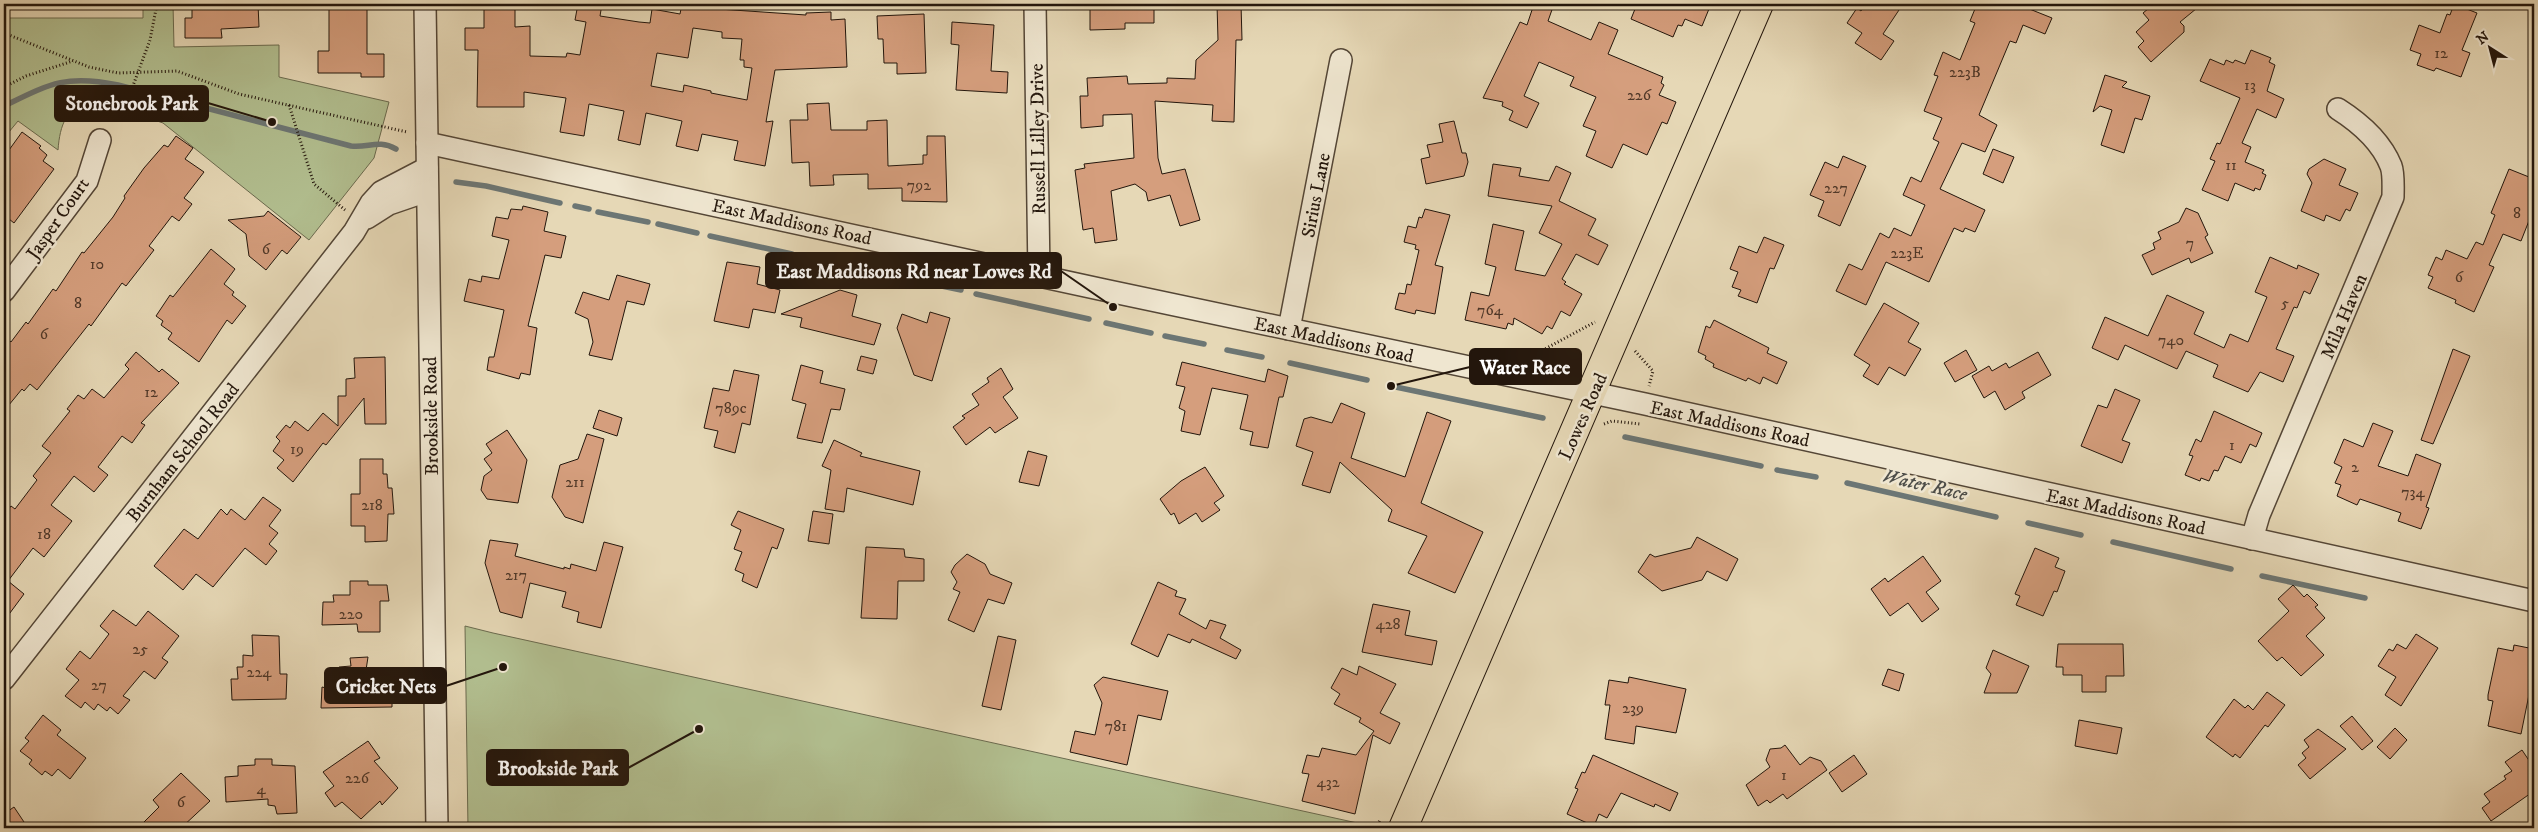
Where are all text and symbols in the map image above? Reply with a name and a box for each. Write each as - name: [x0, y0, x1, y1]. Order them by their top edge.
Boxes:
- north arrow: [2466, 22, 2516, 72]
- text: N: [2473, 27, 2493, 49]
- house number: 12: [2434, 43, 2448, 63]
- house number: 223B: [1949, 62, 1981, 82]
- street label: Russell Lilley Drive: [1026, 63, 1051, 215]
- house number: 13: [2244, 75, 2256, 95]
- house number: 226: [1627, 85, 1652, 105]
- callout: Stonebrook Park: [55, 86, 208, 121]
- text: Stonebrook Park: [66, 92, 200, 117]
- street label: Sirius Lane: [1297, 151, 1336, 240]
- house number: 11: [2225, 155, 2237, 175]
- street label: Jasper Court: [21, 174, 95, 266]
- house number: 792: [907, 175, 931, 195]
- house number: 227: [1824, 178, 1848, 198]
- street label: East Maddisons Road: [710, 194, 874, 251]
- house number: 8: [2513, 203, 2521, 223]
- house number: 7: [2186, 233, 2194, 253]
- house number: 6: [262, 239, 271, 259]
- house number: 223E: [1890, 243, 1924, 263]
- callout: East Maddisons Rd near Lowes Rd: [766, 253, 1061, 288]
- house number: 10: [90, 254, 104, 274]
- text: East Maddisons Rd near Lowes Rd: [776, 260, 1053, 285]
- house number: 6: [2455, 267, 2464, 287]
- street label: Mila Haven: [2316, 271, 2373, 363]
- house number: 8: [74, 293, 82, 313]
- house number: 5: [2281, 293, 2289, 313]
- house number: 764: [1477, 300, 1504, 320]
- street label: East Maddisons Road: [1252, 312, 1416, 369]
- house number: 6: [40, 324, 49, 344]
- house number: 740: [2158, 330, 2184, 350]
- callout: Water Race: [1470, 349, 1581, 384]
- street label: Brookside Road: [419, 356, 444, 476]
- text: Water Race: [1479, 356, 1571, 381]
- street label: Lowes Road: [1554, 369, 1613, 464]
- street label: Burnham School Road: [122, 378, 245, 527]
- house number: 12: [144, 382, 158, 402]
- street label: East Maddisons Road: [1648, 396, 1812, 453]
- house number: 789c: [715, 398, 747, 418]
- house number: 1: [2229, 435, 2235, 455]
- house number: 19: [290, 439, 304, 459]
- house number: 2: [2351, 457, 2359, 477]
- water label: Water Race: [1880, 464, 1971, 508]
- house number: 211: [565, 472, 585, 492]
- house number: 734: [2401, 482, 2426, 502]
- street label: East Maddisons Road: [2044, 484, 2208, 541]
- house number: 218: [361, 495, 383, 515]
- house number: 18: [37, 524, 51, 544]
- house number: 217: [505, 565, 527, 585]
- house number: 220: [339, 604, 363, 624]
- house number: 428: [1375, 614, 1401, 634]
- house number: 25: [132, 639, 148, 659]
- house number: 224: [247, 662, 272, 682]
- callout: Cricket Nets: [325, 668, 446, 703]
- house number: 27: [91, 675, 107, 695]
- text: Cricket Nets: [336, 675, 437, 700]
- house number: 239: [1622, 698, 1644, 718]
- house number: 781: [1105, 716, 1127, 736]
- callout: Brookside Park: [487, 750, 628, 785]
- text: Brookside Park: [497, 757, 620, 782]
- house number: 1: [1781, 765, 1787, 785]
- house number: 226: [345, 768, 370, 788]
- house number: 432: [1316, 772, 1340, 792]
- house number: 4: [256, 779, 266, 799]
- house number: 6: [177, 792, 186, 812]

